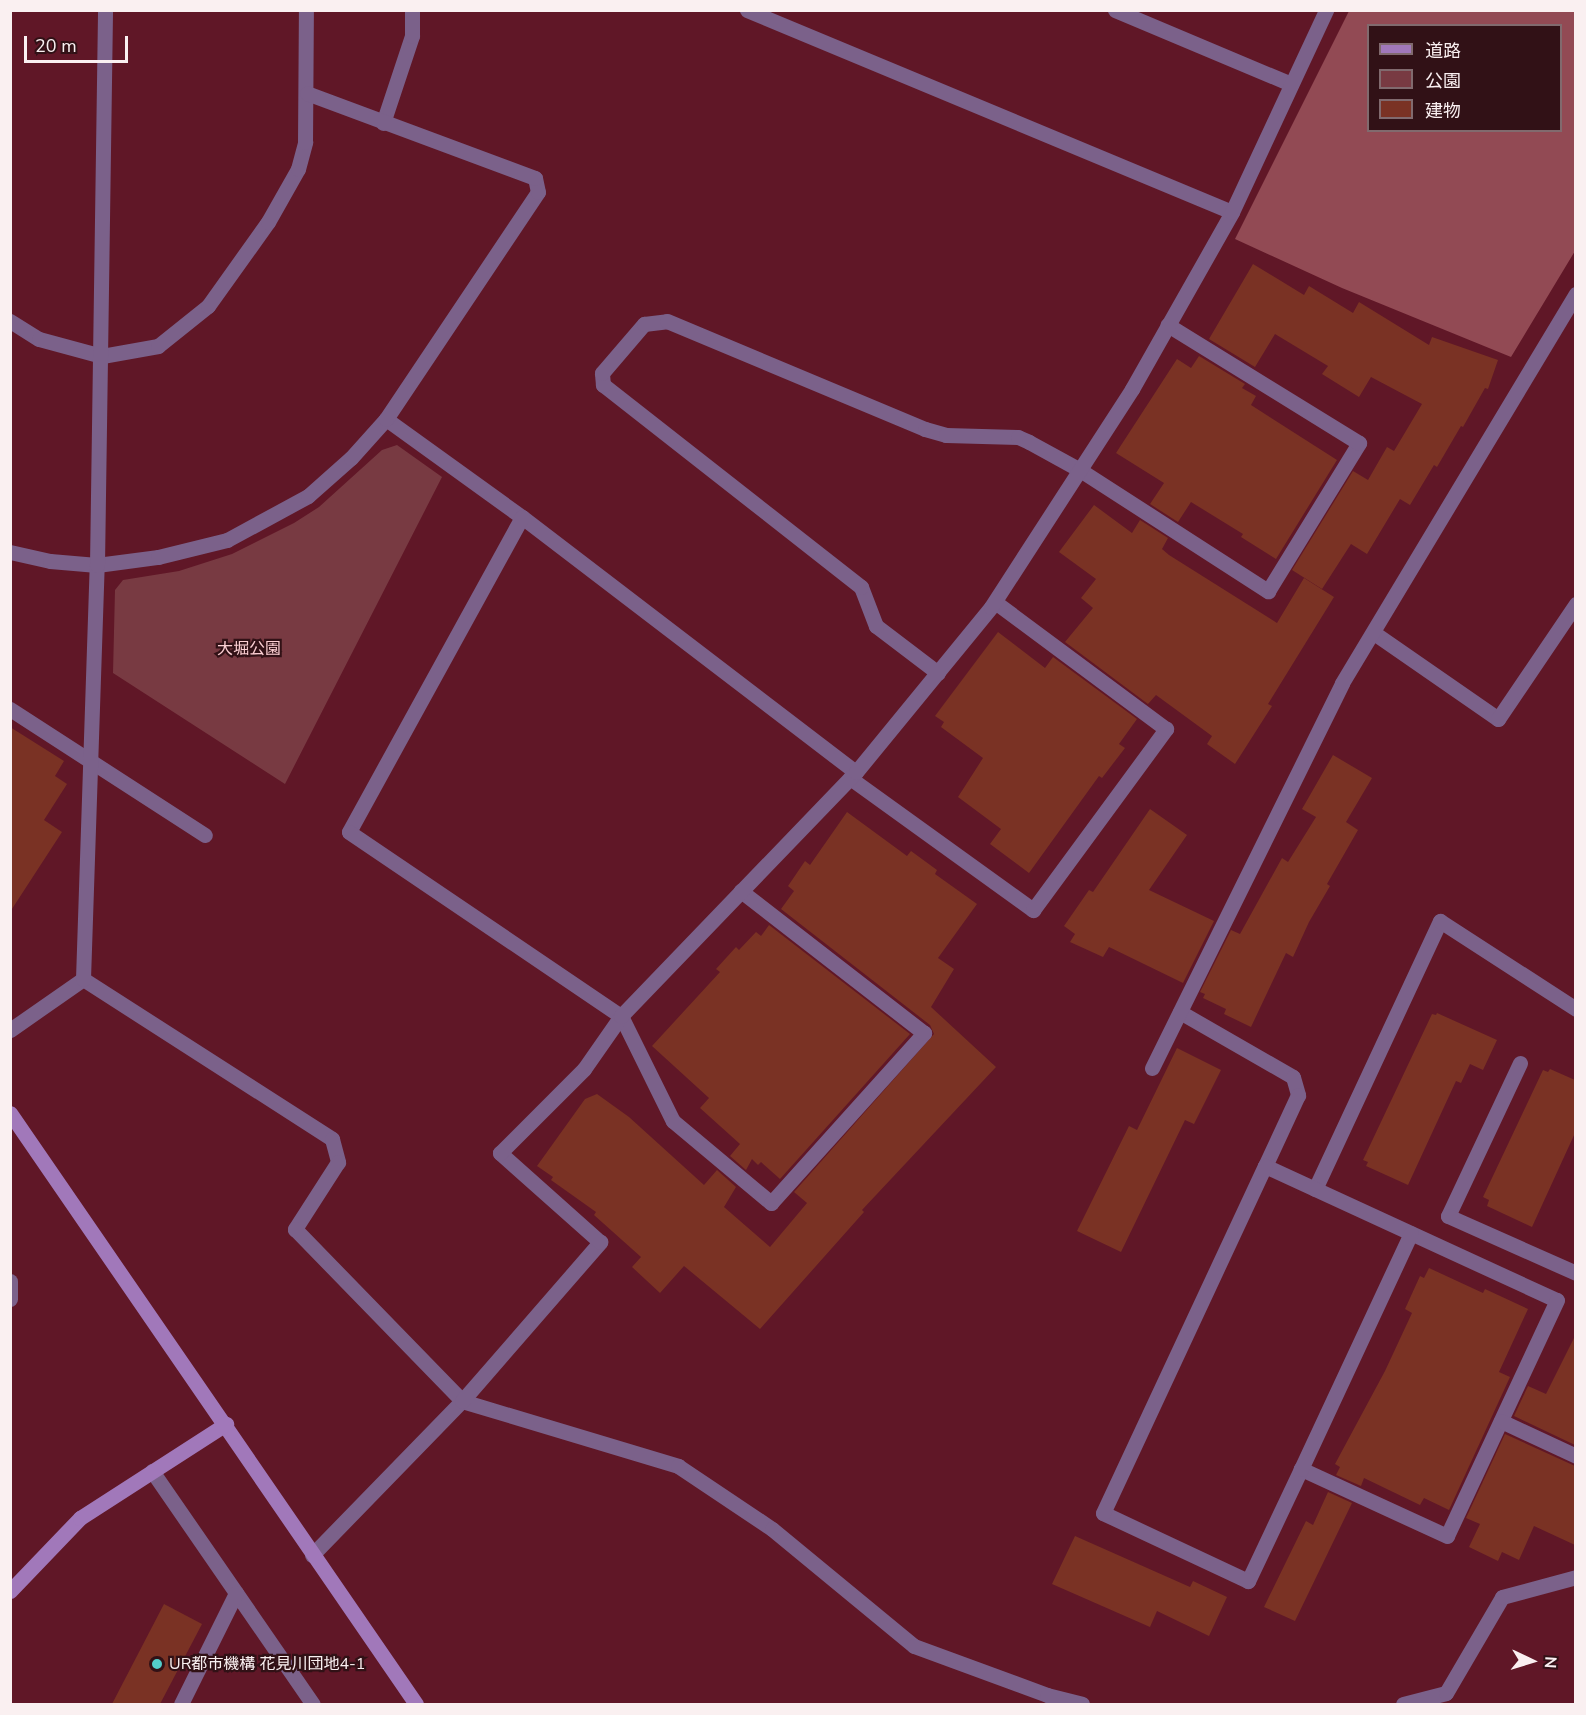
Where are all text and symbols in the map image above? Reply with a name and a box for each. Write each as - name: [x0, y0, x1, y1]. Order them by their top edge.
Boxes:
- scale bar: [27, 24, 130, 62]
- legend: [1367, 24, 1562, 132]
- text: 20 m: [35, 34, 77, 58]
- text: 道路: [1425, 39, 1461, 63]
- text: 公園: [1425, 69, 1461, 93]
- text: 建物: [1425, 99, 1461, 123]
- park label: 大堀公園: [217, 639, 281, 659]
- north arrow: [1502, 1631, 1562, 1691]
- place label: UR都市機構 花見川団地4-1: [169, 1654, 365, 1674]
- text: N: [1539, 1656, 1561, 1669]
- marker: UR都市機構 花見川団地4-1: [150, 1657, 164, 1671]

